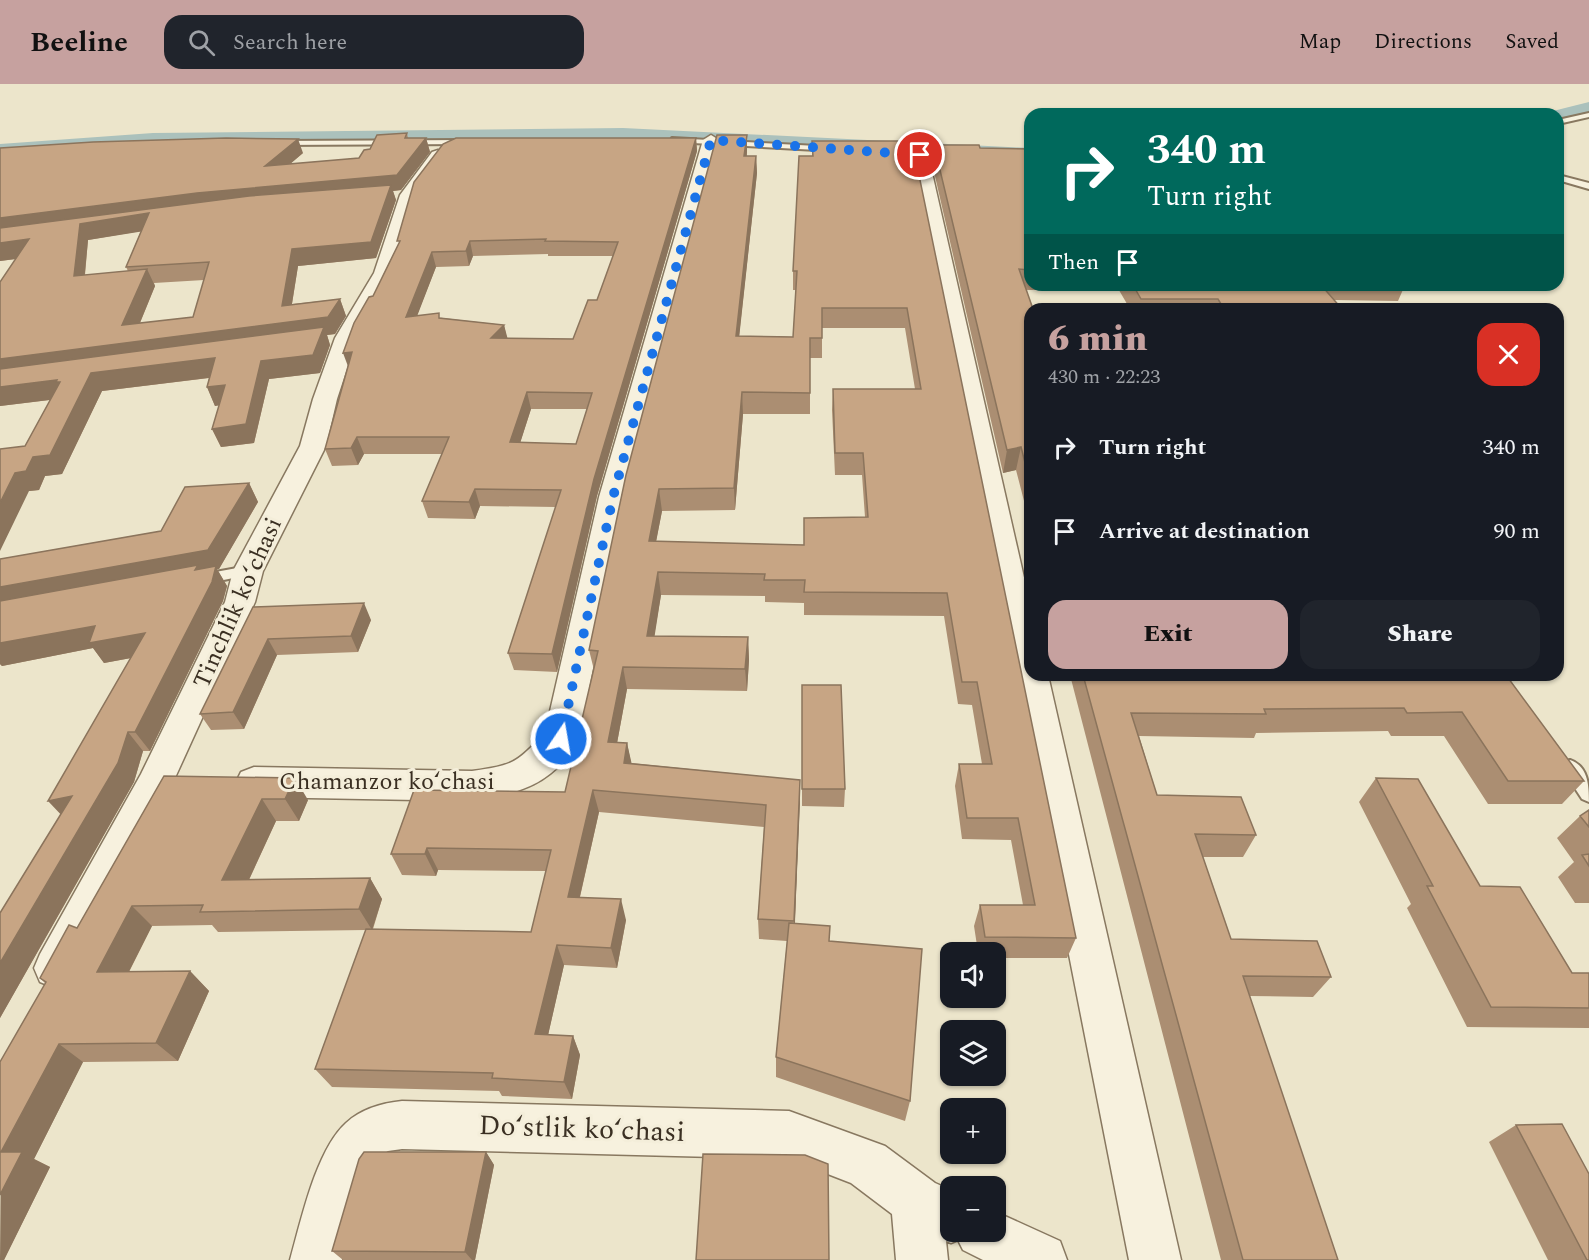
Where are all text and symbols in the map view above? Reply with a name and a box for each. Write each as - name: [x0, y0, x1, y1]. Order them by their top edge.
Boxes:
- search box: [164, 15, 584, 69]
- text: Beeline: [30, 21, 128, 64]
- icon: search: [185, 26, 218, 59]
- text: Search here: [233, 26, 347, 59]
- text: Map: [1299, 26, 1341, 58]
- text: Directions: [1374, 26, 1472, 58]
- text: Saved: [1505, 26, 1559, 58]
- text: 340 m: [1147, 119, 1266, 182]
- pin: [894, 129, 945, 180]
- icon: right: [1048, 132, 1126, 210]
- icon: arrive: [903, 138, 936, 171]
- text: Turn right: [1147, 176, 1272, 218]
- text: Then: [1048, 246, 1099, 279]
- icon: arrive: [1111, 246, 1144, 279]
- text: 6 min: [1048, 312, 1148, 367]
- button: close: [1477, 323, 1540, 386]
- text: 430 m · 22:23: [1048, 362, 1160, 392]
- icon: right: [1048, 431, 1081, 464]
- text: Turn right: [1099, 431, 1206, 464]
- text: 340 m: [1483, 431, 1540, 464]
- street label: Tinchlik koʻchasi: [184, 512, 292, 694]
- icon: arrive: [1048, 515, 1081, 548]
- text: Arrive at destination: [1099, 515, 1310, 548]
- text: 90 m: [1494, 515, 1540, 548]
- button: Exit: [1048, 600, 1288, 669]
- button: Share: [1300, 600, 1540, 669]
- position arrow: [529, 707, 593, 771]
- street label: Chamanzor koʻchasi: [279, 764, 495, 800]
- map controls: [940, 942, 1006, 1242]
- button: sound: [940, 942, 1006, 1008]
- button: layers: [940, 1020, 1006, 1086]
- button: +: [940, 1098, 1006, 1164]
- street label: Doʻstlik koʻchasi: [478, 1104, 686, 1154]
- button: −: [940, 1176, 1006, 1242]

